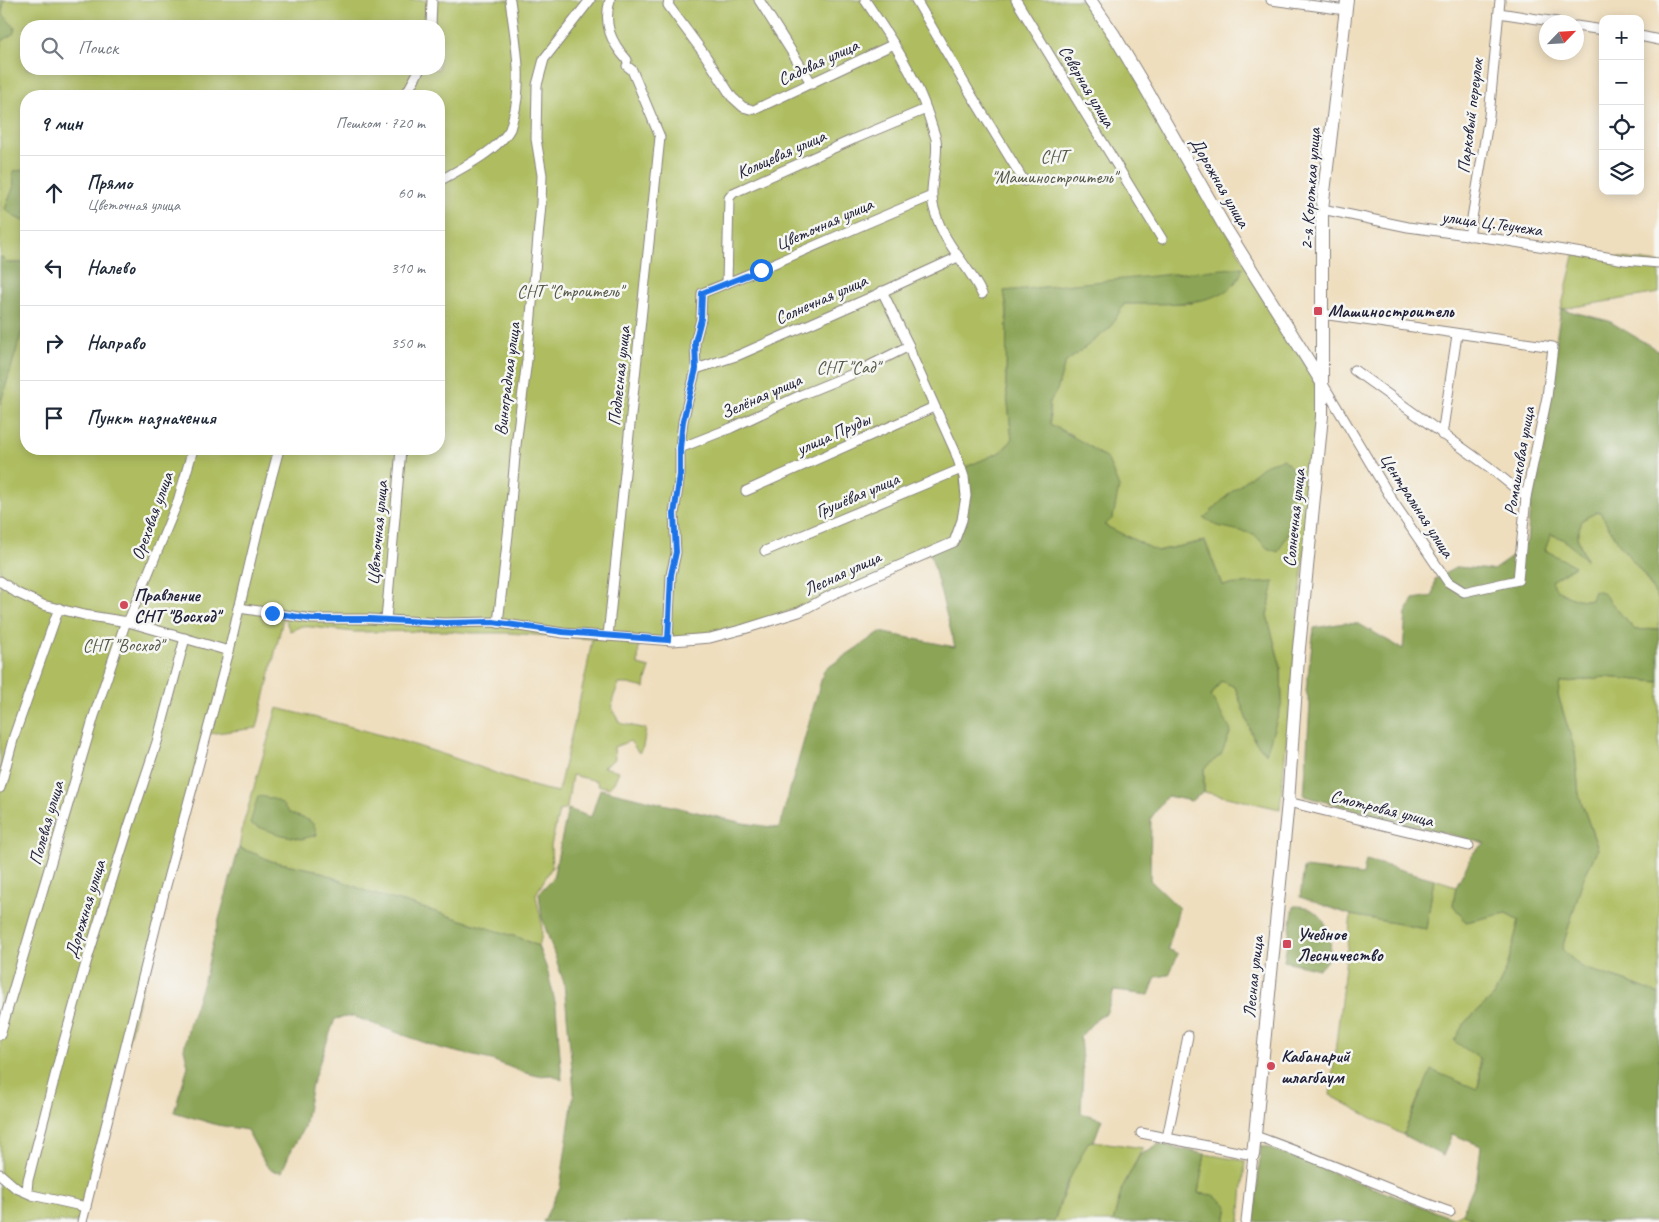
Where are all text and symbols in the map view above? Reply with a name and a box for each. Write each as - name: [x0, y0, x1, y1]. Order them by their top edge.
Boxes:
- north arrow: [1539, 15, 1584, 60]
- map controls: [1599, 15, 1644, 195]
- button: +: [1599, 15, 1644, 60]
- search box: [20, 20, 445, 75]
- street label: Садовая улица: [774, 33, 863, 90]
- icon: search: [38, 34, 66, 62]
- text: Поиск: [78, 36, 118, 60]
- street label: Северная улица: [1054, 41, 1121, 132]
- street label: Парковый переулок: [1452, 55, 1488, 175]
- button: −: [1599, 60, 1644, 105]
- button: locate: [1599, 105, 1644, 150]
- text: 9 мин: [40, 110, 82, 136]
- text: Пешком · 720 m: [336, 113, 425, 133]
- street label: Кольцевая улица: [733, 124, 830, 183]
- street label: 2-я Короткая улица: [1295, 126, 1325, 251]
- street label: Дорожная улица: [1185, 133, 1255, 232]
- park label: СНТ "Машиностроитель": [991, 145, 1120, 188]
- button: layers: [1599, 150, 1644, 195]
- text: Прямо: [87, 171, 132, 195]
- icon: ahead: [40, 179, 68, 207]
- text: 60 m: [398, 183, 425, 203]
- street label: Цветочная улица: [772, 192, 877, 255]
- text: Цветочная улица: [87, 195, 180, 215]
- street label: улица Ц.Теучежа: [1439, 205, 1545, 241]
- icon: left: [40, 254, 68, 282]
- text: Налево: [87, 256, 135, 280]
- text: 310 m: [391, 258, 425, 278]
- route start: [750, 259, 773, 282]
- street label: Солнечная улица: [772, 269, 871, 329]
- park label: СНТ "Строитель": [517, 280, 627, 302]
- place label: Машиностроитель: [1328, 300, 1455, 322]
- marker: Машиностроитель: [1312, 305, 1324, 317]
- street label: Виноградная улица: [489, 320, 525, 437]
- street label: Подлесная улица: [603, 324, 635, 427]
- icon: right: [40, 329, 68, 357]
- text: Направо: [87, 331, 145, 355]
- text: 350 m: [391, 333, 425, 353]
- park label: СНТ "Сад": [817, 356, 883, 378]
- street label: Зелёная улица: [717, 368, 806, 423]
- street label: Ромашковая улица: [1499, 403, 1540, 517]
- icon: arrive: [40, 404, 68, 432]
- text: Пункт назначения: [87, 406, 216, 430]
- street label: улица Пруды: [792, 407, 874, 460]
- street label: Центральная улица: [1375, 448, 1460, 563]
- street label: Грушёвая улица: [812, 467, 904, 522]
- street label: Солнечная улица: [1278, 467, 1310, 568]
- street label: Ореховая улица: [126, 468, 178, 563]
- street label: Цветочная улица: [361, 479, 393, 586]
- street label: Лесная улица: [800, 545, 885, 600]
- place label: Правление СНТ "Восход": [134, 584, 223, 627]
- marker: Правление СНТ "Восход": [118, 599, 130, 611]
- route end: [261, 602, 284, 625]
- park label: СНТ "Восход": [83, 634, 167, 656]
- street label: Полевая улица: [24, 777, 69, 867]
- street label: Смотровая улица: [1328, 785, 1437, 832]
- street label: Дорожная улица: [60, 856, 111, 961]
- place label: Учебное Лесничество: [1297, 923, 1384, 966]
- street label: Лесная улица: [1238, 933, 1268, 1019]
- marker: Учебное Лесничество: [1281, 938, 1293, 950]
- place label: Кабанарий шлагбаум: [1281, 1045, 1351, 1088]
- marker: Кабанарий шлагбаум: [1265, 1060, 1277, 1072]

